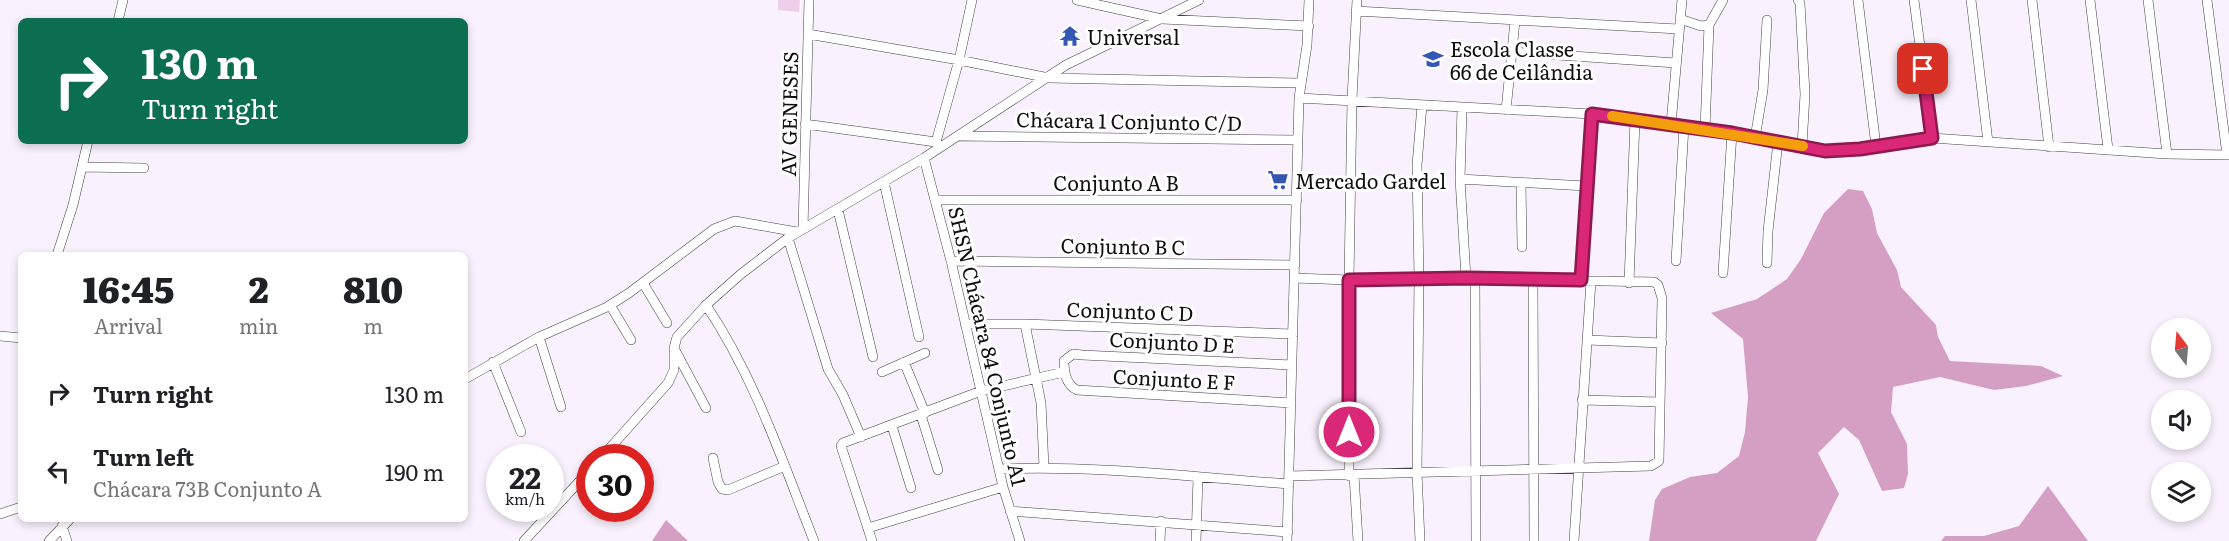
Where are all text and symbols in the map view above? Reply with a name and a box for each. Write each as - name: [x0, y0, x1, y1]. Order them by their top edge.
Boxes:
- place label: Universal: [1087, 21, 1180, 51]
- temple icon: Universal: [1058, 24, 1082, 48]
- text: 130 m: [141, 30, 258, 92]
- place label: Escola Classe 66 de Ceilândia: [1450, 33, 1593, 86]
- icon: right: [42, 42, 120, 120]
- pin: [1897, 43, 1948, 94]
- school or university icon: Escola Classe 66 de Ceilândia: [1421, 47, 1445, 71]
- street label: AV GENESES: [772, 51, 804, 177]
- icon: arrive: [1906, 52, 1939, 85]
- text: Turn right: [141, 87, 278, 127]
- street label: Chácara 1 Conjunto C/D: [1016, 103, 1242, 137]
- place label: Mercado Gardel: [1295, 165, 1446, 195]
- street label: Conjunto A B: [1053, 167, 1179, 197]
- supermarket icon: Mercado Gardel: [1266, 168, 1290, 192]
- street label: SHSN Chácara 84 Conjunto A1: [942, 203, 1036, 489]
- street label: Conjunto B C: [1060, 229, 1186, 261]
- text: 16:45: [83, 261, 174, 314]
- text: 2: [249, 261, 269, 314]
- text: 810: [343, 261, 403, 314]
- street label: Conjunto C D: [1066, 293, 1194, 327]
- text: Arrival: [94, 310, 163, 340]
- text: min: [239, 310, 278, 340]
- text: m: [363, 310, 383, 340]
- north arrow: [2151, 318, 2211, 378]
- map controls: [2151, 318, 2211, 522]
- street label: Conjunto D E: [1109, 323, 1235, 359]
- street label: Conjunto E F: [1112, 360, 1236, 396]
- icon: right: [42, 377, 75, 410]
- text: Turn right: [93, 377, 213, 410]
- text: 130 m: [385, 377, 444, 410]
- button: sound: [2151, 390, 2211, 450]
- position arrow: [1317, 400, 1381, 464]
- text: Turn left: [93, 440, 194, 473]
- speed limit sign: 30: [576, 444, 654, 522]
- text: 22: [509, 454, 541, 498]
- icon: left: [42, 455, 75, 488]
- text: 190 m: [385, 455, 444, 488]
- button: layers: [2151, 462, 2211, 522]
- text: Chácara 73B Conjunto A: [93, 473, 322, 503]
- text: km/h: [505, 487, 545, 510]

